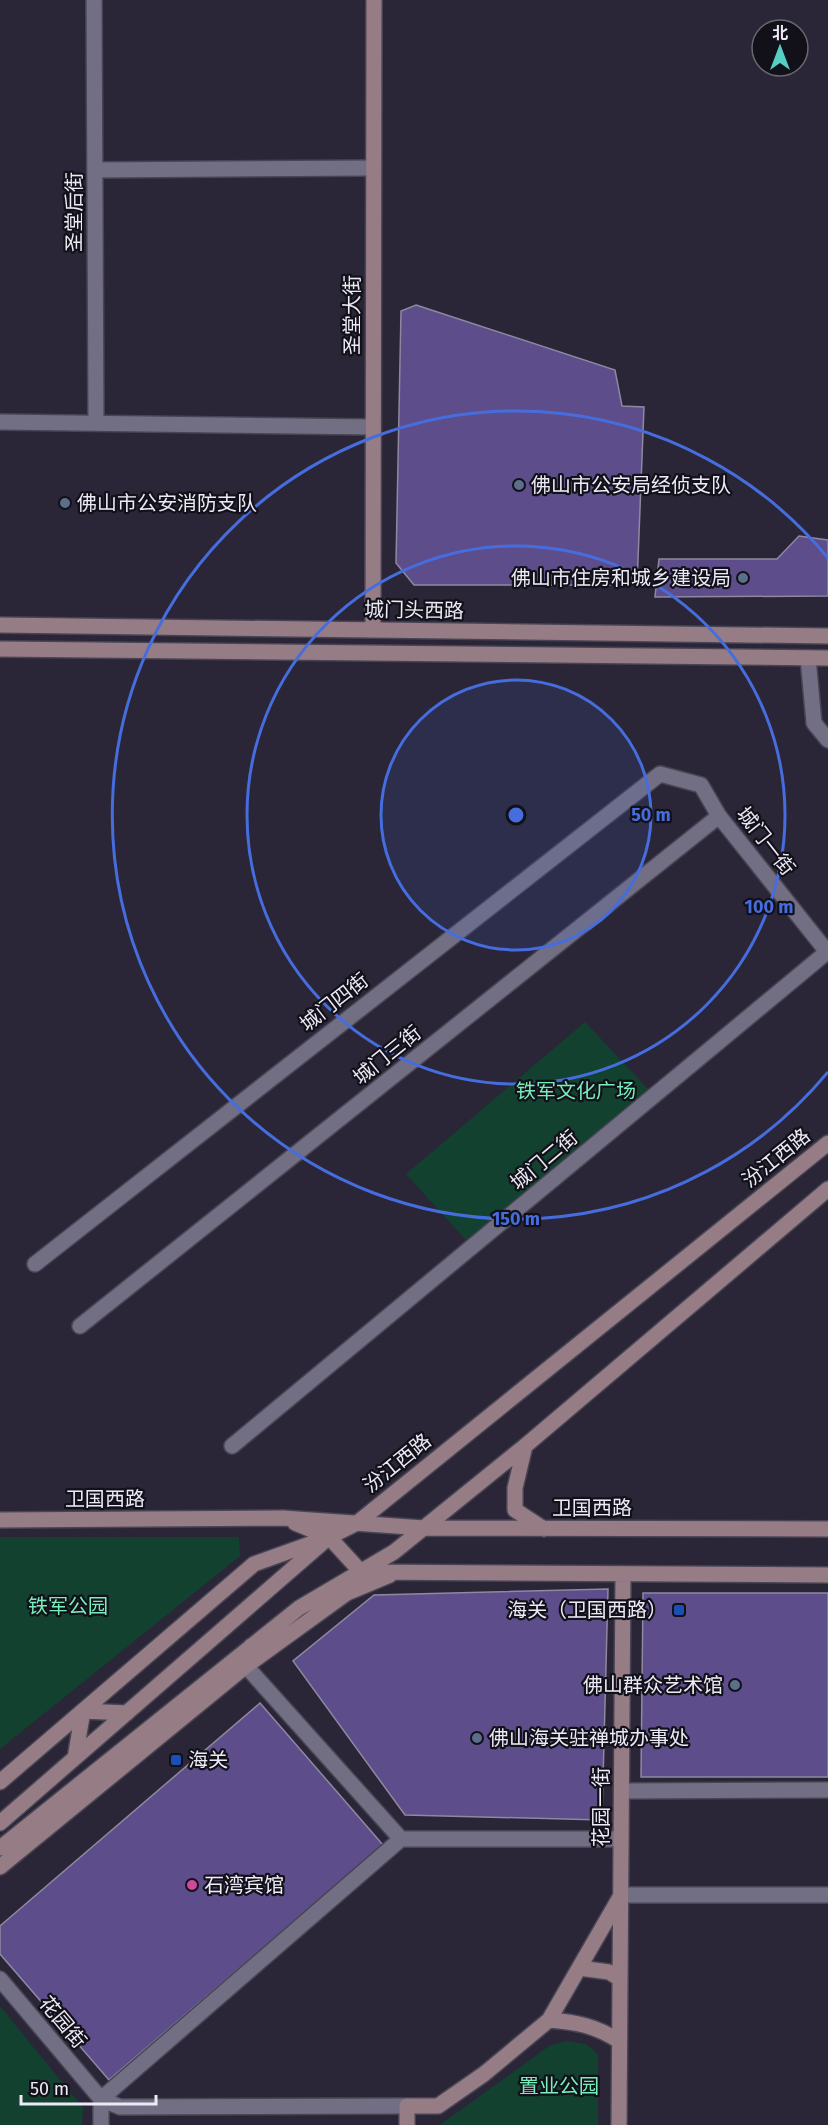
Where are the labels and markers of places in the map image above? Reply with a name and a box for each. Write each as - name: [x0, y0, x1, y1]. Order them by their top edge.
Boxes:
- place label: 佛山市公安局经侦支队: [531, 473, 731, 497]
- marker: 佛山市公安局经侦支队: [512, 478, 526, 492]
- place label: 佛山市公安消防支队: [77, 491, 257, 515]
- marker: 佛山市公安消防支队: [58, 496, 72, 510]
- place label: 佛山市住房和城乡建设局: [511, 566, 731, 590]
- marker: 佛山市住房和城乡建设局: [736, 571, 750, 585]
- centre of rings: [506, 805, 526, 825]
- place label: 海关（卫国西路）: [507, 1598, 667, 1622]
- marker: 海关（卫国西路）: [672, 1603, 686, 1617]
- place label: 佛山群众艺术馆: [583, 1673, 723, 1697]
- marker: 佛山群众艺术馆: [728, 1678, 742, 1692]
- place label: 佛山海关驻禅城办事处: [489, 1726, 689, 1750]
- marker: 佛山海关驻禅城办事处: [470, 1731, 484, 1745]
- place label: 海关: [188, 1748, 228, 1772]
- marker: 海关: [169, 1753, 183, 1767]
- place label: 石湾宾馆: [204, 1873, 284, 1897]
- marker: 石湾宾馆: [185, 1878, 199, 1892]

